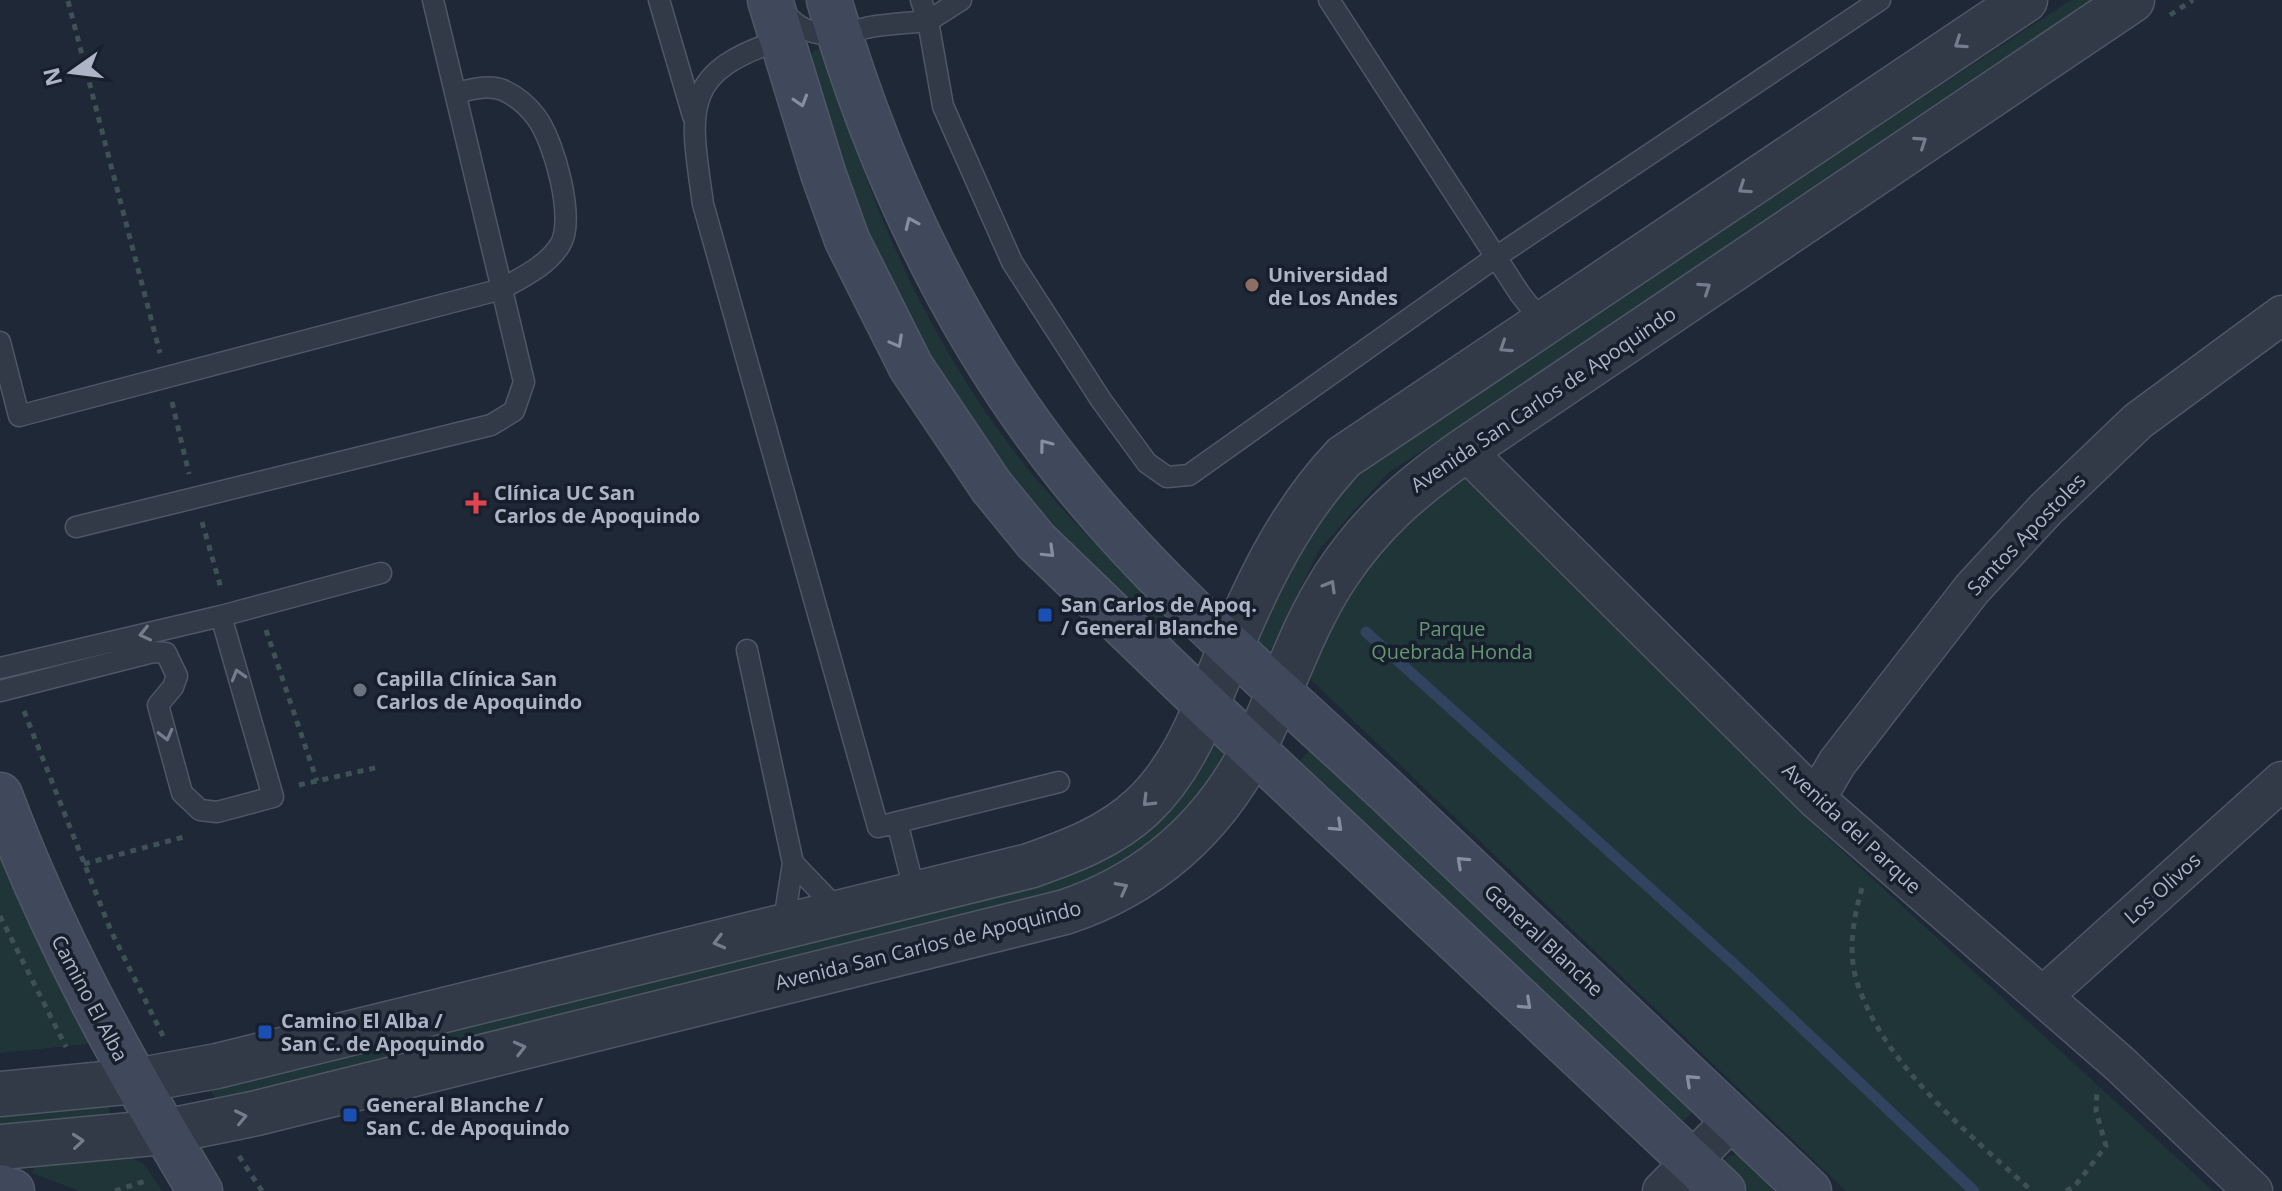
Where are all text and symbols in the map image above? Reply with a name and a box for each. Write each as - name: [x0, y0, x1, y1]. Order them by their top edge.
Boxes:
- north arrow: [32, 32, 112, 112]
- one-way arrow: [1955, 34, 1969, 49]
- text: N: [35, 65, 68, 89]
- one-way arrow: [792, 94, 808, 108]
- one-way arrow: [1912, 137, 1926, 152]
- one-way arrow: [1739, 178, 1753, 193]
- one-way arrow: [905, 217, 921, 232]
- place label: Universidad de Los Andes: [1268, 261, 1398, 311]
- marker: Universidad de Los Andes: [1243, 276, 1261, 294]
- one-way arrow: [1697, 283, 1711, 298]
- street label: Avenida San Carlos de Apoquindo: [1405, 300, 1681, 498]
- one-way arrow: [887, 333, 903, 348]
- one-way arrow: [1499, 338, 1513, 353]
- one-way arrow: [1041, 440, 1055, 454]
- street label: Santos Apostoles: [1961, 467, 2091, 601]
- place label: Clínica UC San Carlos de Apoquindo: [494, 479, 700, 529]
- marker: Clínica UC San Carlos de Apoquindo: [465, 492, 487, 514]
- one-way arrow: [1039, 543, 1054, 557]
- one-way arrow: [1320, 581, 1336, 595]
- place label: San Carlos de Apoq. / General Blanche: [1061, 591, 1257, 641]
- marker: San Carlos de Apoq. / General Blanche: [1036, 606, 1054, 624]
- park label: Parque Quebrada Honda: [1371, 615, 1533, 665]
- one-way arrow: [139, 625, 153, 642]
- place label: Capilla Clínica San Carlos de Apoquindo: [376, 665, 582, 715]
- one-way arrow: [231, 668, 247, 682]
- marker: Capilla Clínica San Carlos de Apoquindo: [351, 681, 369, 699]
- one-way arrow: [156, 728, 173, 742]
- street label: Avenida del Parque: [1777, 757, 1927, 899]
- one-way arrow: [1143, 791, 1157, 806]
- one-way arrow: [1328, 816, 1342, 831]
- street label: Los Olivos: [2118, 846, 2206, 930]
- one-way arrow: [1457, 857, 1471, 872]
- street label: General Blanche: [1479, 878, 1609, 1002]
- one-way arrow: [1114, 883, 1129, 898]
- street label: Avenida San Carlos de Apoquindo: [772, 894, 1084, 996]
- street label: Camino El Alba: [45, 930, 135, 1066]
- one-way arrow: [713, 933, 727, 950]
- one-way arrow: [1517, 995, 1531, 1010]
- place label: Camino El Alba / San C. de Apoquindo: [281, 1007, 485, 1057]
- marker: Camino El Alba / San C. de Apoquindo: [256, 1023, 274, 1041]
- one-way arrow: [513, 1040, 526, 1057]
- one-way arrow: [1686, 1074, 1700, 1089]
- place label: General Blanche / San C. de Apoquindo: [366, 1091, 570, 1141]
- marker: General Blanche / San C. de Apoquindo: [341, 1106, 359, 1124]
- one-way arrow: [233, 1109, 247, 1126]
- one-way arrow: [72, 1132, 85, 1149]

